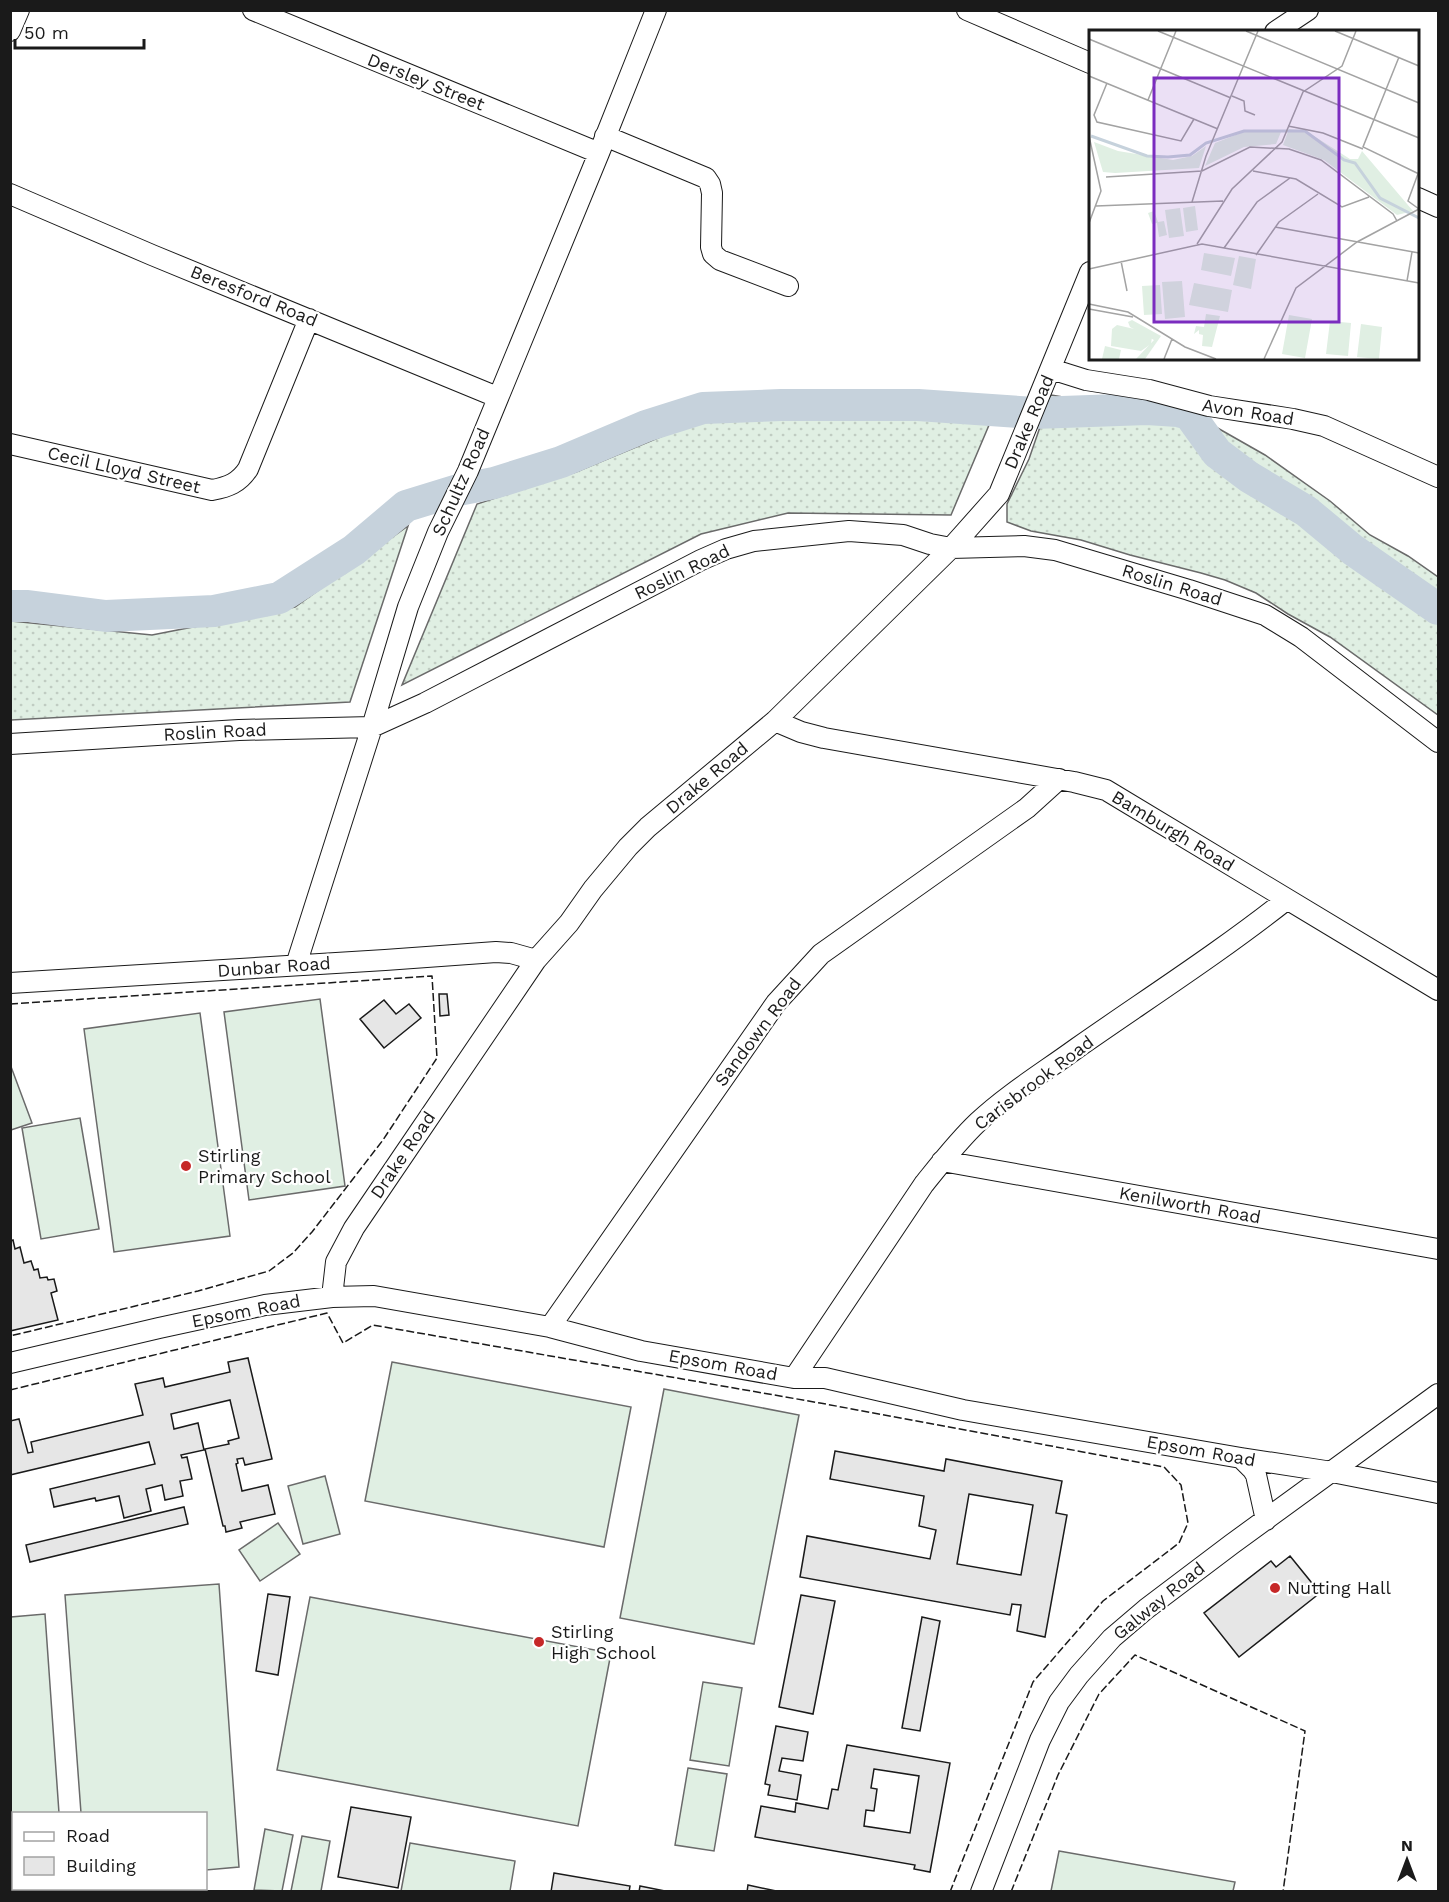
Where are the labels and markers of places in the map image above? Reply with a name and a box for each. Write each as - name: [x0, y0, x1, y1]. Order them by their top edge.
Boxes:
- place label: Stirling Primary School: [198, 1145, 331, 1187]
- marker: Stirling Primary School: [179, 1159, 193, 1173]
- place label: Nutting Hall: [1287, 1577, 1392, 1598]
- marker: Nutting Hall: [1268, 1581, 1282, 1595]
- place label: Stirling High School: [551, 1621, 656, 1663]
- marker: Stirling High School: [532, 1635, 546, 1649]

